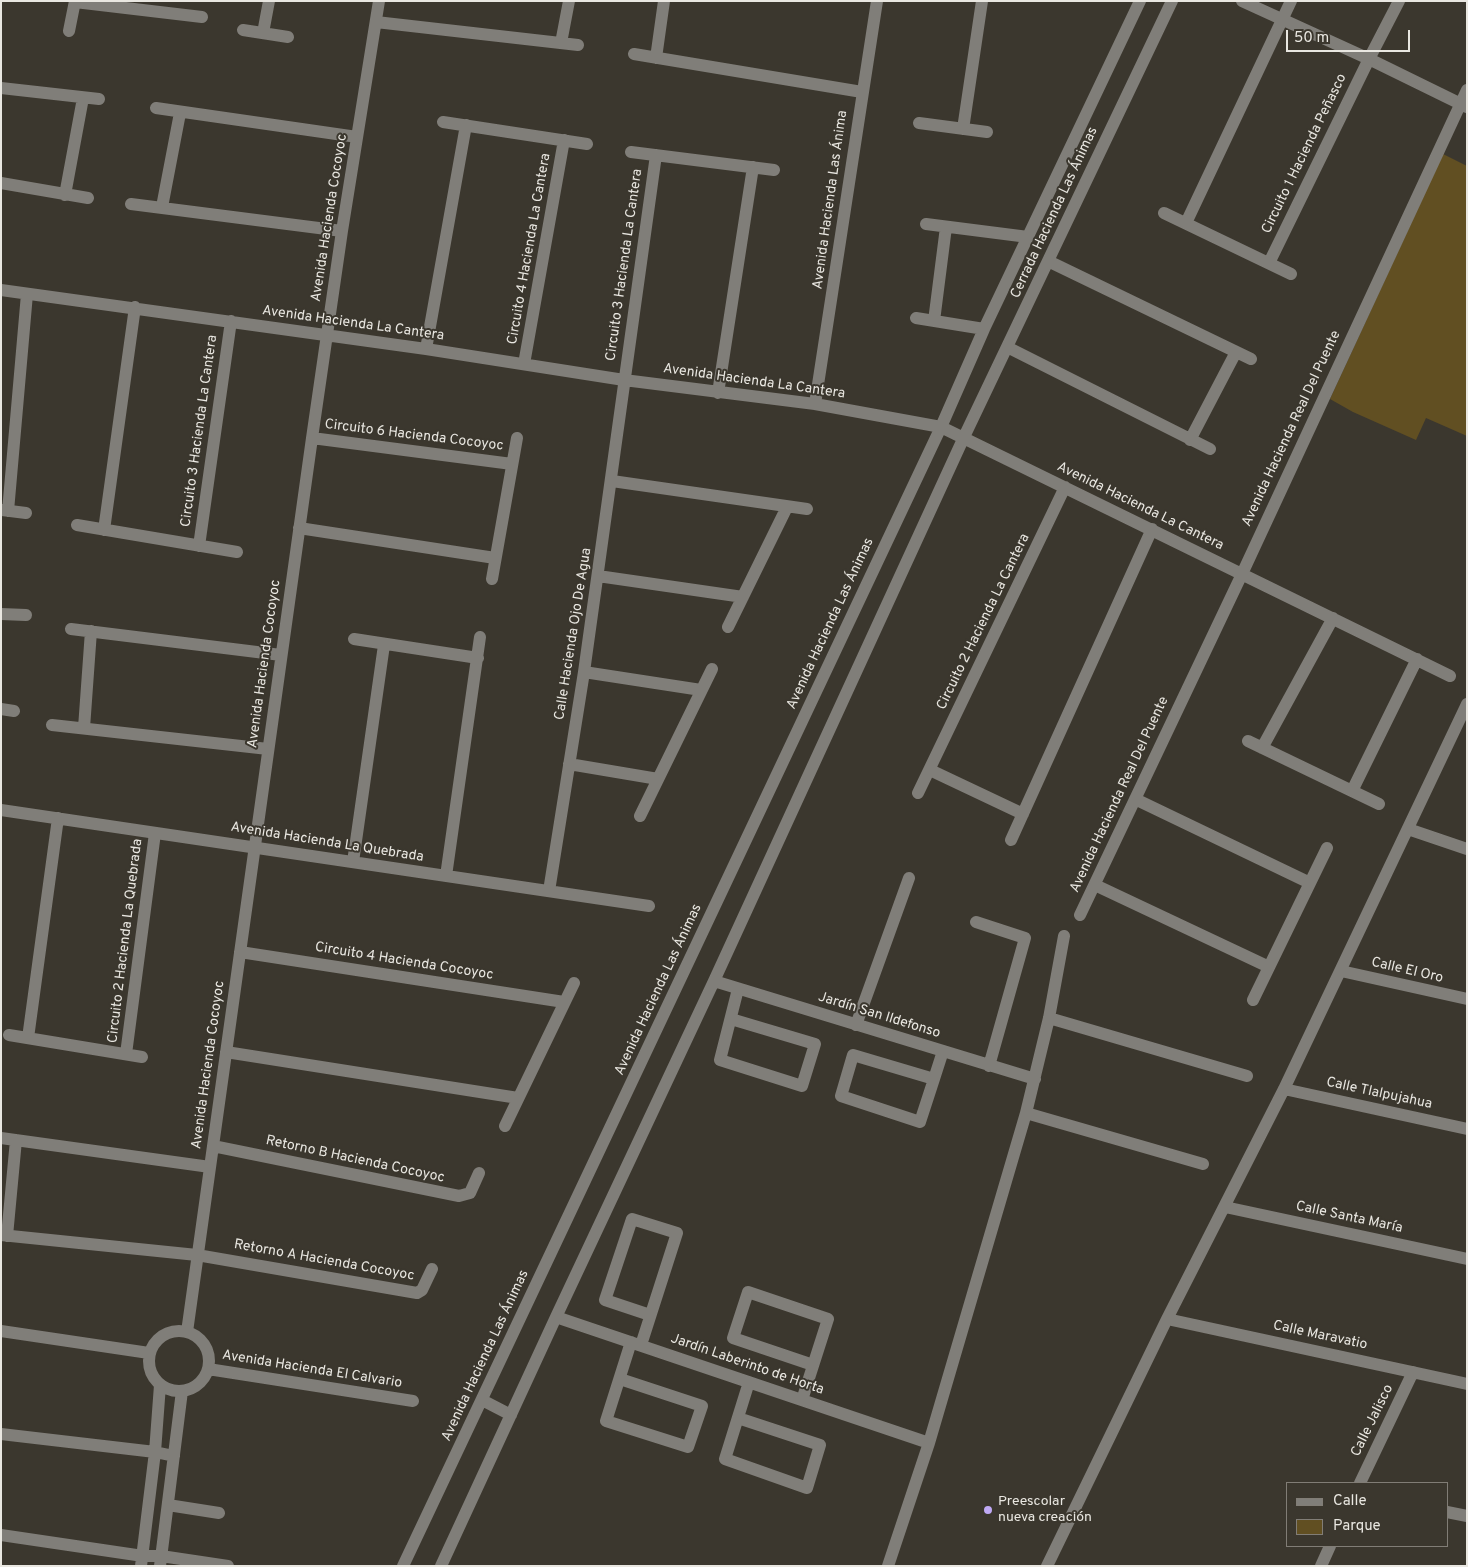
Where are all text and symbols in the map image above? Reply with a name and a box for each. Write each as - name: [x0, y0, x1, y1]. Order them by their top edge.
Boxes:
- scale bar: [1288, 20, 1412, 52]
- text: 50 m: [1294, 29, 1329, 48]
- street label: Circuito 1 Hacienda Peñasco: [1259, 71, 1351, 237]
- street label: Avenida Hacienda Las Ánima: [810, 109, 852, 291]
- street label: Cerrada Hacienda Las Ánimas: [1008, 125, 1102, 301]
- street label: Avenida Hacienda Cocoyoc: [308, 133, 352, 303]
- street label: Circuito 4 Hacienda La Cantera: [505, 152, 555, 346]
- street label: Circuito 3 Hacienda La Cantera: [603, 168, 647, 362]
- street label: Avenida Hacienda La Cantera: [261, 303, 445, 345]
- street label: Avenida Hacienda Real Del Puente: [1239, 328, 1345, 530]
- street label: Circuito 3 Hacienda La Cantera: [178, 334, 222, 528]
- street label: Avenida Hacienda La Cantera: [662, 361, 846, 403]
- street label: Circuito 6 Hacienda Cocoyoc: [324, 417, 504, 455]
- street label: Avenida Hacienda La Cantera: [1054, 459, 1226, 555]
- street label: Circuito 2 Hacienda La Cantera: [934, 531, 1034, 713]
- street label: Avenida Hacienda Las Ánimas: [784, 536, 878, 712]
- street label: Calle Hacienda Ojo De Agua: [552, 547, 596, 721]
- street label: Avenida Hacienda Cocoyoc: [245, 579, 285, 749]
- street label: Avenida Hacienda Real Del Puente: [1067, 694, 1173, 896]
- street label: Avenida Hacienda La Quebrada: [229, 819, 425, 867]
- street label: Circuito 2 Hacienda La Quebrada: [105, 838, 147, 1044]
- street label: Avenida Hacienda Las Ánimas: [612, 902, 706, 1078]
- street label: Circuito 4 Hacienda Cocoyoc: [314, 940, 494, 984]
- street label: Calle El Oro: [1369, 955, 1445, 987]
- street label: Avenida Hacienda Cocoyoc: [189, 980, 229, 1150]
- street label: Jardín San Ildefonso: [816, 989, 942, 1043]
- street label: Calle Tlalpujahua: [1324, 1075, 1434, 1113]
- street label: Retorno B Hacienda Cocoyoc: [264, 1133, 446, 1187]
- street label: Calle Santa María: [1294, 1198, 1404, 1238]
- street label: Retorno A Hacienda Cocoyoc: [233, 1237, 415, 1285]
- street label: Avenida Hacienda Las Ánimas: [439, 1268, 533, 1444]
- street label: Calle Maravatio: [1271, 1318, 1369, 1354]
- street label: Jardín Laberinto de Horta: [668, 1331, 826, 1399]
- street label: Avenida Hacienda El Calvario: [221, 1347, 403, 1393]
- street label: Calle Jalisco: [1348, 1382, 1398, 1460]
- legend: [1286, 1482, 1448, 1547]
- text: Calle: [1333, 1492, 1367, 1511]
- place label: Preescolar nueva creación: [998, 1494, 1092, 1526]
- marker: Preescolar nueva creación: [982, 1504, 994, 1516]
- text: Parque: [1333, 1517, 1381, 1536]

